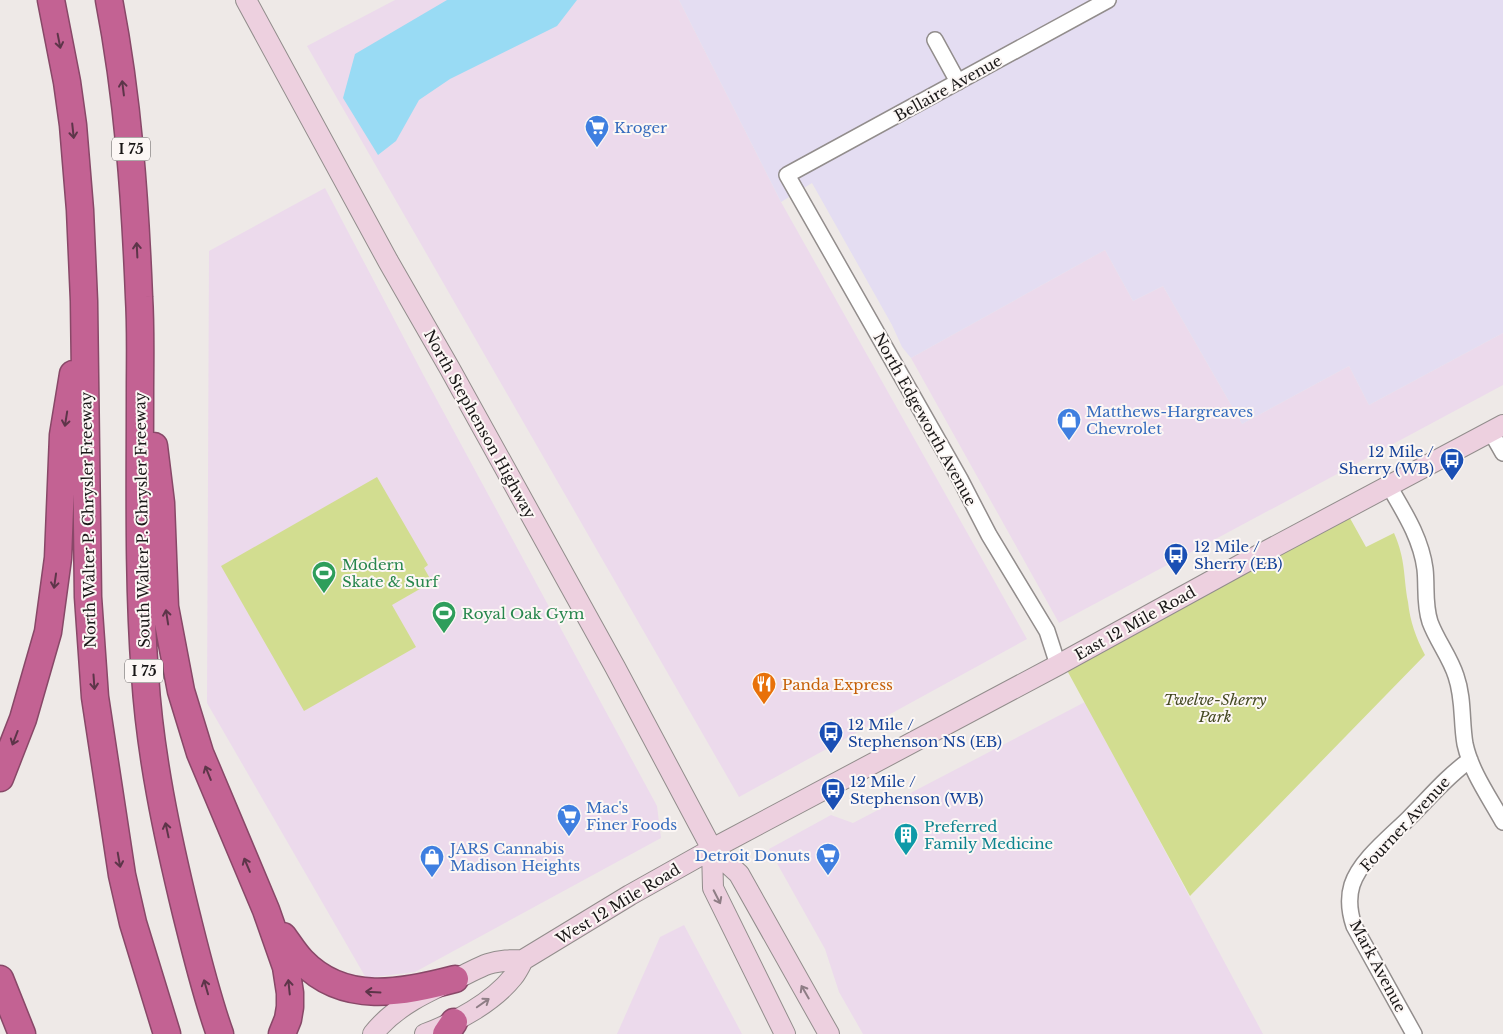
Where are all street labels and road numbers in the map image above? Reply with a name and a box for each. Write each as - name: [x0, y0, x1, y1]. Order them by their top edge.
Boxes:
- street label: Bellaire Avenue: [891, 51, 1005, 125]
- road number: I 75: [112, 138, 150, 160]
- street label: North Stephenson Highway: [420, 326, 540, 522]
- street label: North Edgeworth Avenue: [869, 329, 981, 509]
- street label: North Walter P. Chrysler Freeway: [76, 391, 100, 648]
- street label: South Walter P. Chrysler Freeway: [130, 392, 154, 648]
- street label: East 12 Mile Road: [1071, 582, 1199, 664]
- road number: I 75: [125, 659, 163, 682]
- street label: Fourner Avenue: [1356, 773, 1454, 875]
- street label: West 12 Mile Road: [552, 859, 683, 949]
- street label: Mark Avenue: [1346, 917, 1410, 1015]

